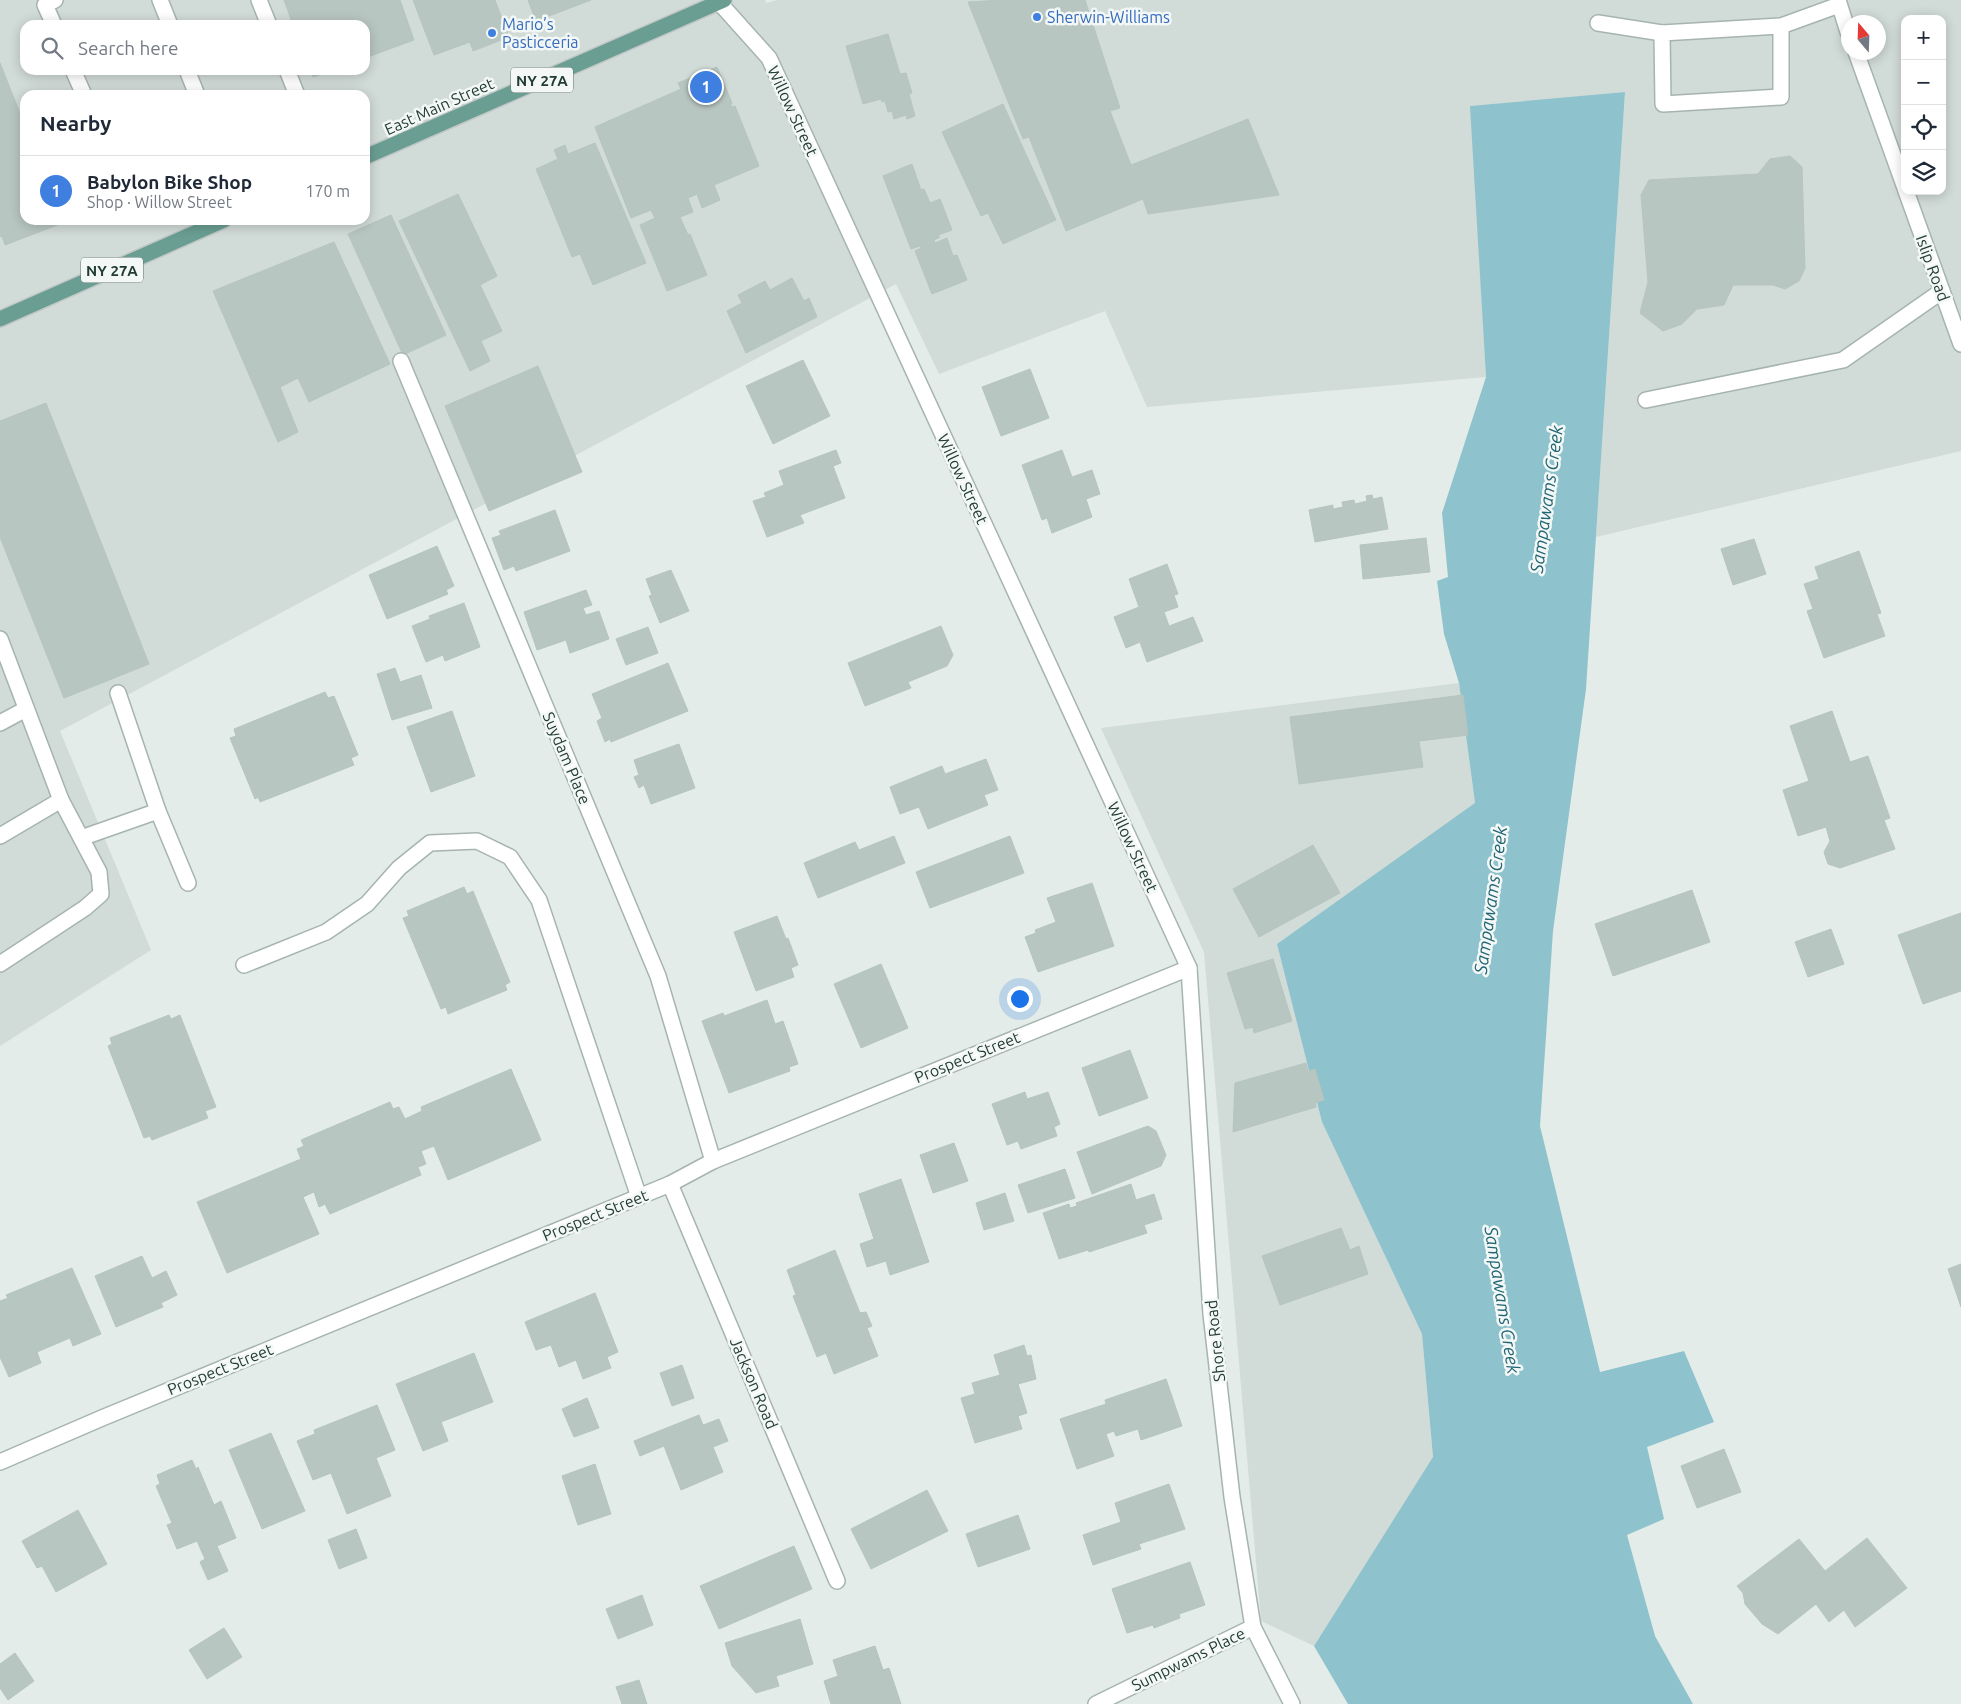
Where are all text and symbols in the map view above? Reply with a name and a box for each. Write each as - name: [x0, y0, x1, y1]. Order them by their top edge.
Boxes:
- place label: Sherwin-Williams: [1047, 8, 1170, 26]
- marker: Sherwin-Williams: [1031, 11, 1043, 23]
- place label: Mario’s Pasticceria: [502, 15, 579, 51]
- north arrow: [1841, 15, 1886, 60]
- map controls: [1901, 15, 1946, 195]
- button: +: [1901, 15, 1946, 60]
- search box: [20, 20, 370, 75]
- marker: Mario’s Pasticceria: [486, 27, 498, 39]
- icon: search: [38, 34, 66, 62]
- text: Search here: [78, 37, 178, 59]
- button: −: [1901, 60, 1946, 105]
- street label: Willow Street: [764, 63, 822, 160]
- road number: NY 27A: [511, 68, 573, 92]
- pin: 1: [690, 68, 722, 106]
- street label: East Main Street: [382, 74, 497, 138]
- button: locate: [1901, 105, 1946, 150]
- text: Nearby: [40, 111, 111, 135]
- button: layers: [1901, 150, 1946, 195]
- text: Babylon Bike Shop: [87, 171, 252, 193]
- text: 1: [51, 182, 61, 200]
- text: 170 m: [305, 182, 350, 200]
- text: Shop · Willow Street: [87, 193, 232, 211]
- street label: Islip Road: [1913, 232, 1953, 304]
- road number: NY 27A: [81, 258, 143, 282]
- water label: Sampawams Creek: [1526, 423, 1566, 575]
- street label: Willow Street: [934, 431, 992, 528]
- street label: Suydam Place: [539, 709, 595, 807]
- street label: Willow Street: [1104, 799, 1162, 896]
- water label: Sampawams Creek: [1470, 824, 1510, 976]
- your location: [1007, 986, 1033, 1012]
- street label: Prospect Street: [912, 1027, 1023, 1086]
- street label: Prospect Street: [540, 1185, 651, 1244]
- water label: Sampawams Creek: [1481, 1224, 1525, 1376]
- street label: Shore Road: [1202, 1299, 1228, 1383]
- street label: Jackson Road: [727, 1335, 781, 1431]
- street label: Prospect Street: [165, 1339, 276, 1398]
- street label: Sumpwams Place: [1128, 1624, 1248, 1694]

